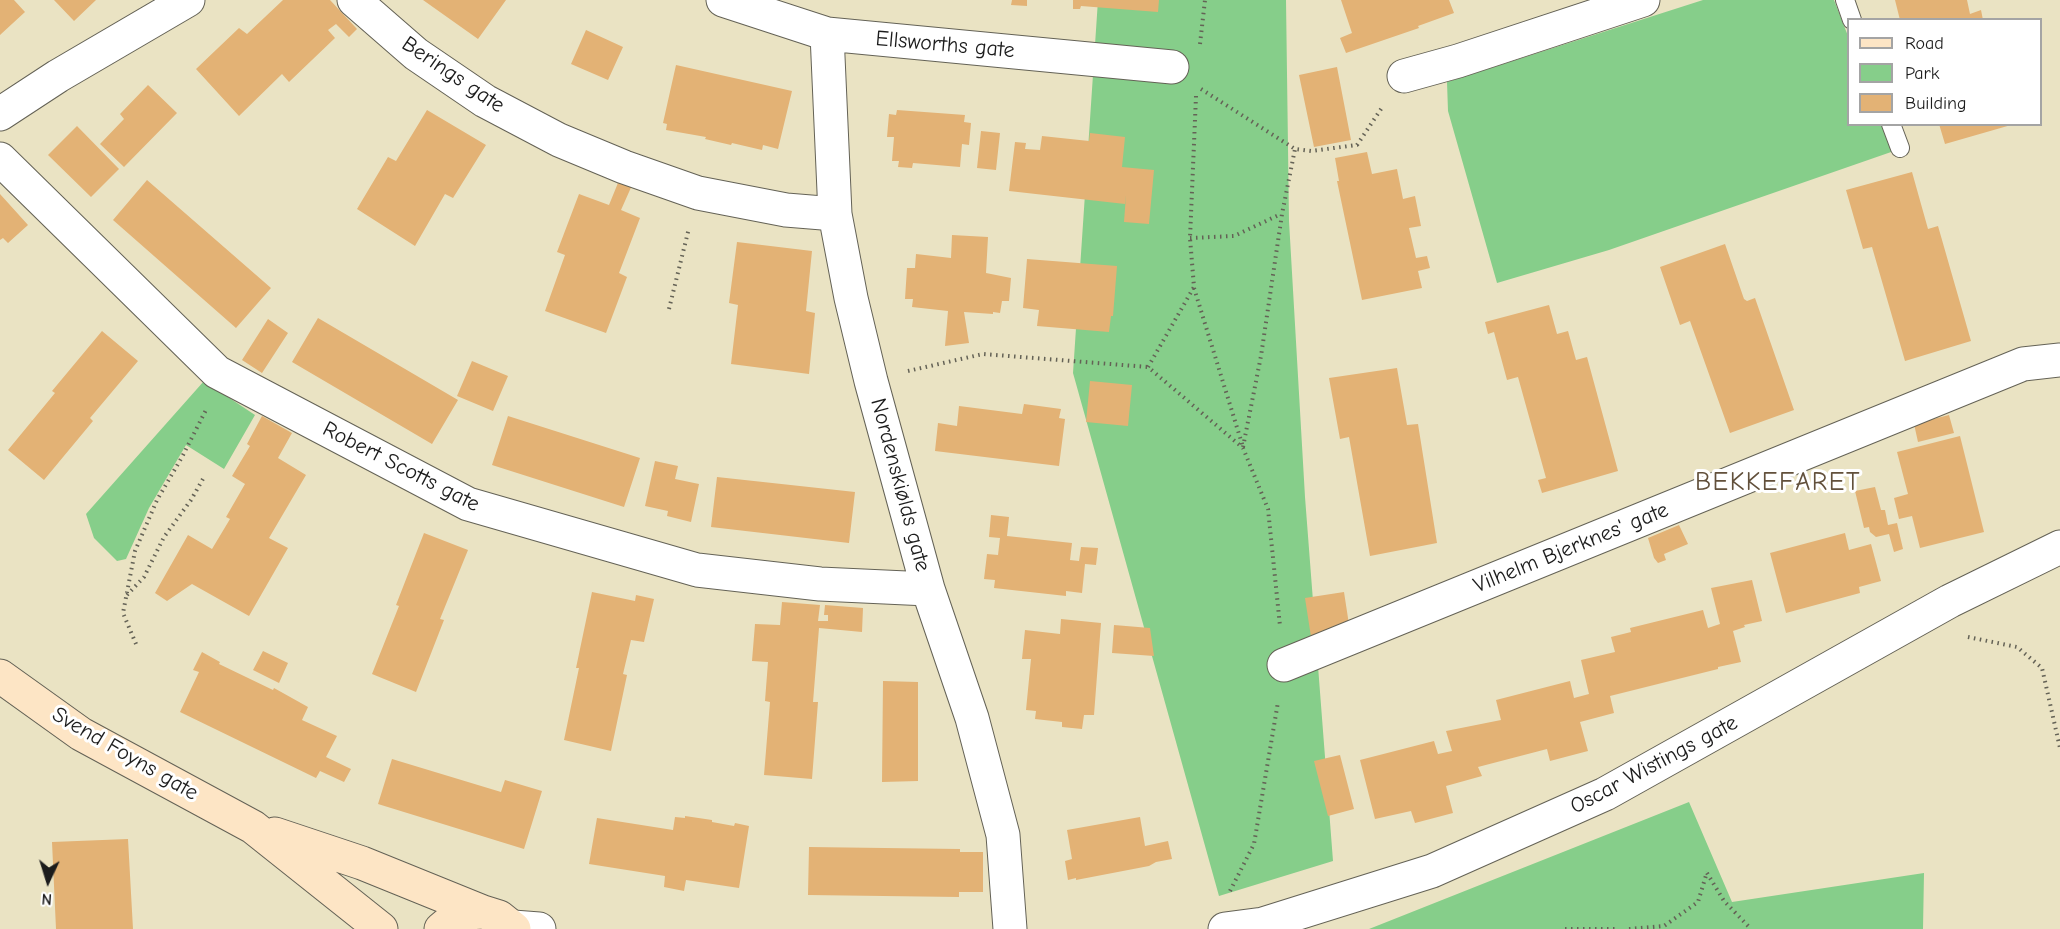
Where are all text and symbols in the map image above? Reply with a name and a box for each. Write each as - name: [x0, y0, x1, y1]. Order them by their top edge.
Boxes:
- legend: [1847, 18, 2042, 126]
- street label: Ellsworths gate: [874, 26, 1016, 64]
- street label: Berings gate: [397, 31, 509, 119]
- text: Road: [1905, 33, 1944, 54]
- text: Park: [1905, 63, 1939, 84]
- text: Building: [1905, 93, 1967, 114]
- street label: Nordenskiølds gate: [864, 396, 936, 574]
- street label: Robert Scotts gate: [318, 416, 484, 518]
- district label: BEKKEFARET: [1695, 467, 1861, 499]
- street label: Vilhelm Bjerknes' gate: [1470, 497, 1672, 599]
- street label: Svend Foyns gate: [47, 702, 203, 806]
- street label: Oscar Wistings gate: [1566, 710, 1742, 820]
- north arrow: [18, 851, 78, 911]
- text: N: [41, 890, 53, 908]

